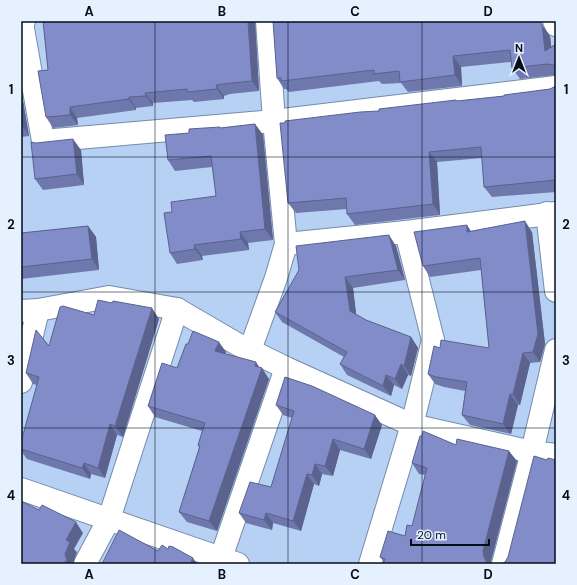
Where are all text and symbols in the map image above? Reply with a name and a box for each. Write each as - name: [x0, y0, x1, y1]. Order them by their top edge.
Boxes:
- text: A: [84, 3, 94, 20]
- text: B: [218, 3, 226, 20]
- text: C: [350, 3, 360, 20]
- text: D: [483, 3, 493, 20]
- north arrow: [499, 38, 539, 78]
- text: N: [515, 41, 523, 55]
- text: 1: [9, 81, 13, 98]
- text: 1: [564, 81, 568, 98]
- text: 2: [7, 216, 15, 233]
- text: 2: [562, 216, 570, 233]
- text: 3: [7, 352, 15, 369]
- text: 3: [562, 352, 570, 369]
- text: 4: [7, 487, 15, 504]
- text: 4: [562, 487, 570, 504]
- scale bar: [411, 521, 489, 547]
- text: 20 m: [417, 527, 446, 543]
- text: A: [84, 566, 94, 583]
- text: B: [218, 566, 226, 583]
- text: C: [350, 566, 360, 583]
- text: D: [483, 566, 493, 583]

